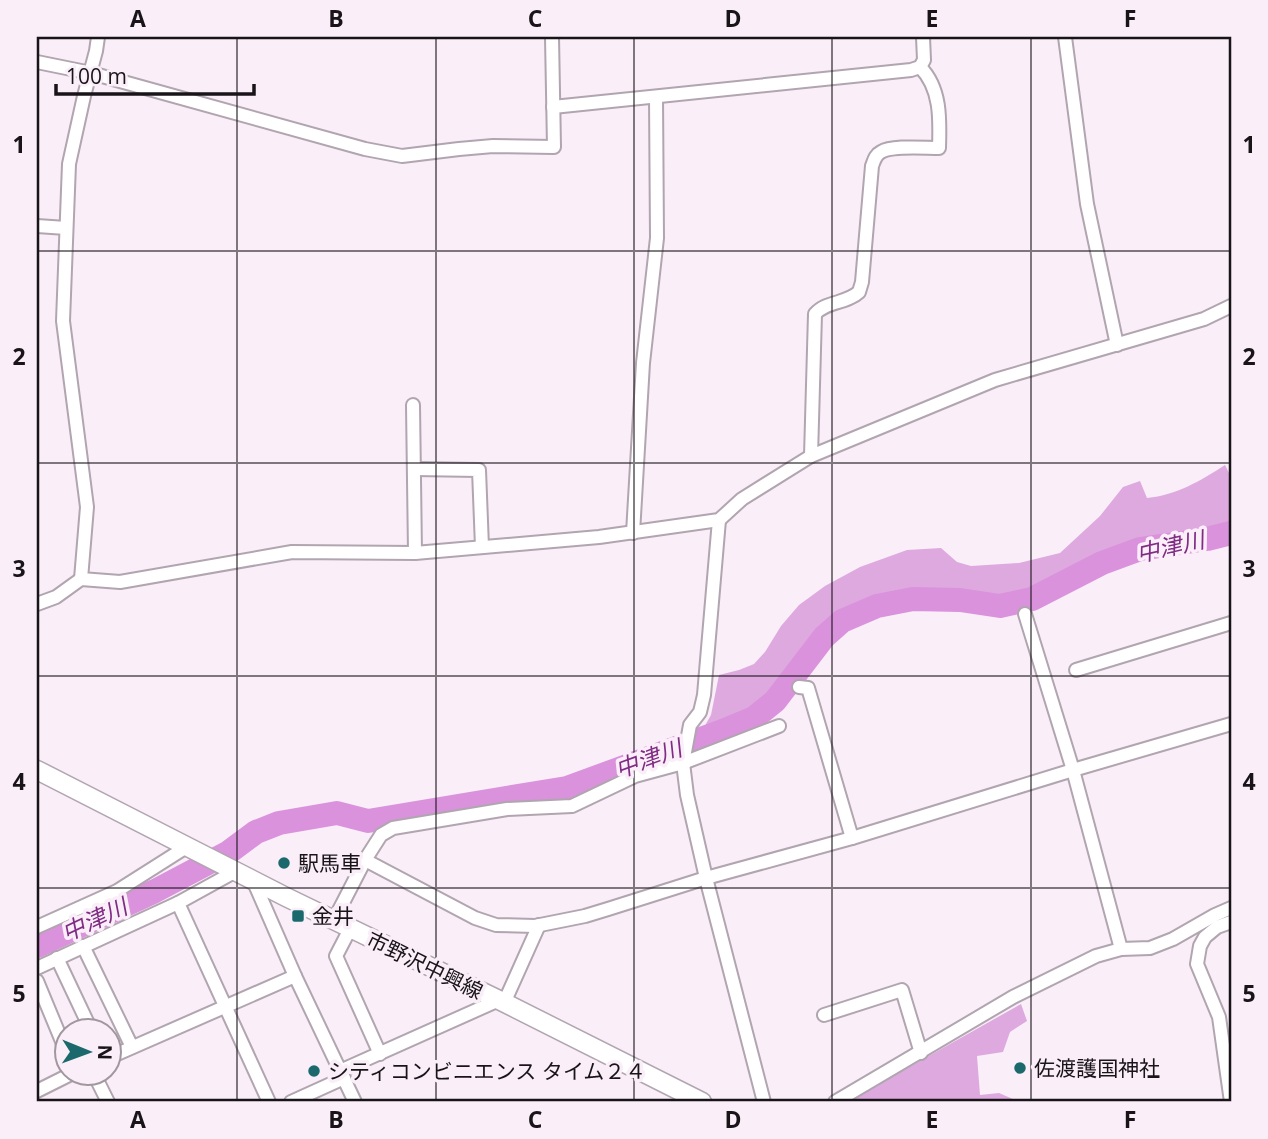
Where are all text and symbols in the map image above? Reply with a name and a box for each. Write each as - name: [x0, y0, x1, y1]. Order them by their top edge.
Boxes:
- text: A: [130, 2, 146, 34]
- text: B: [328, 2, 344, 34]
- text: C: [528, 2, 542, 34]
- text: D: [724, 2, 742, 34]
- text: E: [926, 2, 938, 34]
- text: F: [1124, 2, 1136, 34]
- scale bar: [56, 52, 254, 96]
- text: 100 m: [66, 62, 127, 90]
- text: 1: [12, 128, 26, 160]
- text: 1: [1242, 128, 1256, 160]
- text: 2: [12, 340, 26, 372]
- text: 2: [1242, 340, 1256, 372]
- water label: 中津川: [1133, 522, 1210, 569]
- text: 3: [12, 552, 26, 584]
- text: 3: [1242, 552, 1256, 584]
- water label: 中津川: [610, 730, 689, 785]
- text: 4: [12, 765, 26, 797]
- text: 4: [1242, 765, 1256, 797]
- place label: 駅馬車: [298, 849, 361, 877]
- marker: 駅馬車: [276, 855, 292, 871]
- water label: 中津川: [56, 889, 135, 948]
- place label: 金井: [312, 902, 354, 930]
- marker: 金井: [290, 908, 306, 924]
- street label: 市野沢中興線: [362, 925, 488, 1005]
- text: 5: [12, 977, 26, 1009]
- text: 5: [1242, 977, 1256, 1009]
- north arrow: [52, 1016, 122, 1086]
- text: N: [92, 1044, 118, 1060]
- place label: 佐渡護国神社: [1034, 1054, 1160, 1082]
- place label: シティコンビニエンス タイム２４: [328, 1057, 646, 1085]
- marker: 佐渡護国神社: [1012, 1060, 1028, 1076]
- marker: シティコンビニエンス タイム２４: [306, 1063, 322, 1079]
- text: A: [130, 1103, 146, 1135]
- text: B: [328, 1103, 344, 1135]
- text: C: [528, 1103, 542, 1135]
- text: D: [724, 1103, 742, 1135]
- text: E: [926, 1103, 938, 1135]
- text: F: [1124, 1103, 1136, 1135]

